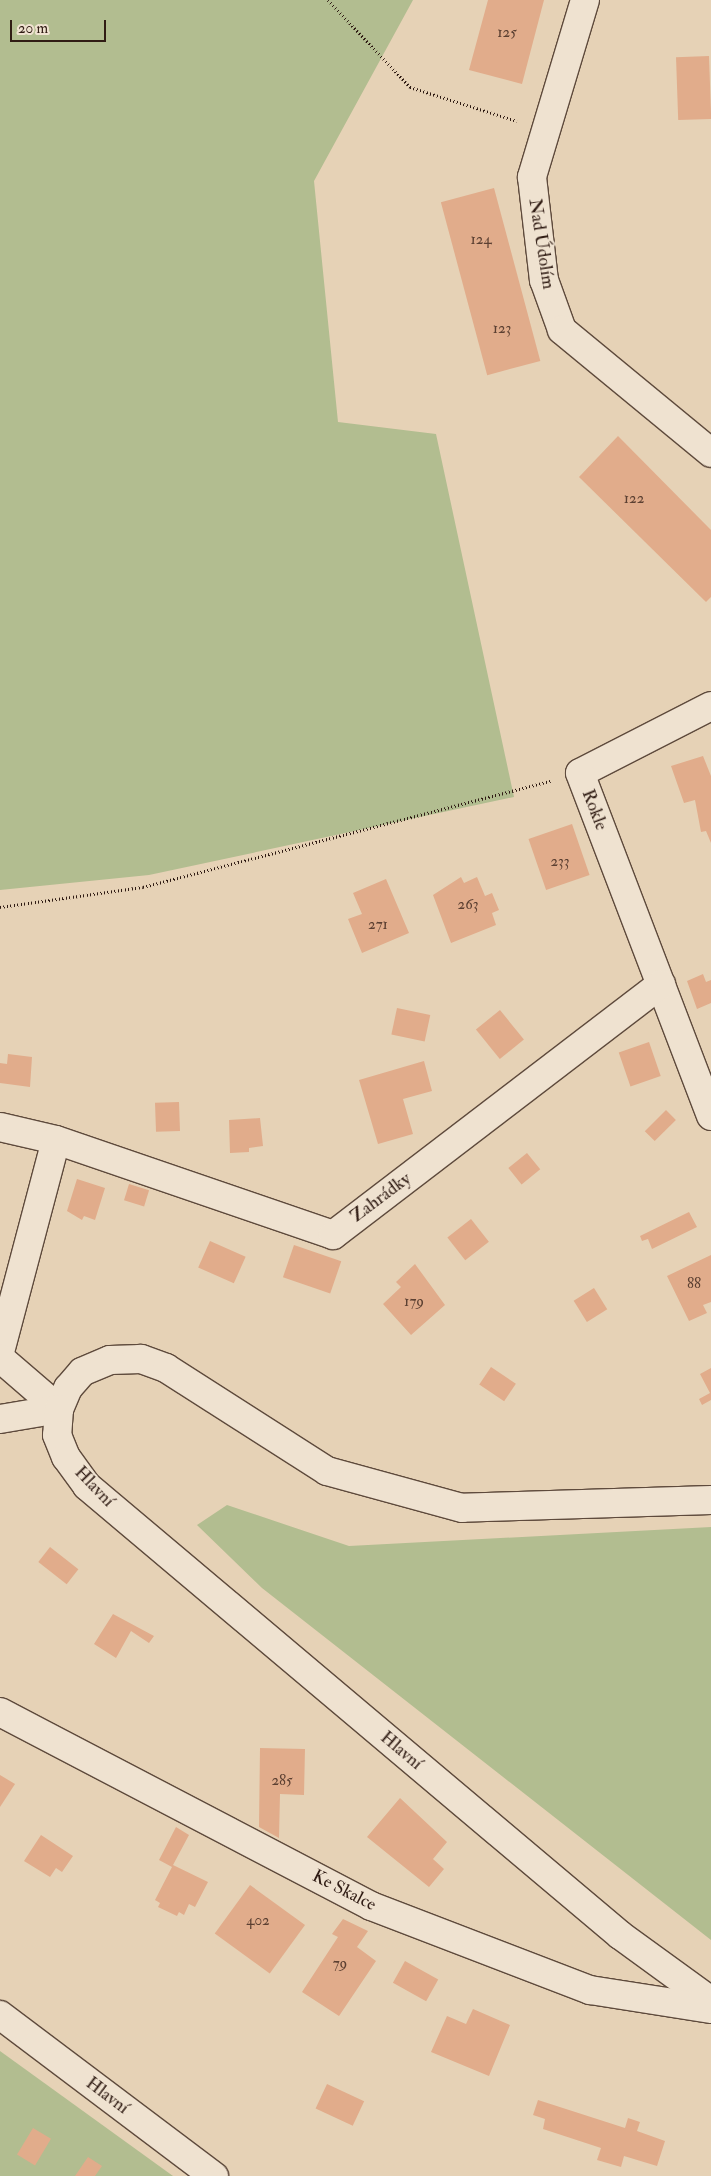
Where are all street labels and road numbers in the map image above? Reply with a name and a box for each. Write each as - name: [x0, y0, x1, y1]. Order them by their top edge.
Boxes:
- street label: Nad Údolím: [523, 197, 559, 291]
- street label: Rokle: [576, 787, 612, 833]
- street label: Zahrádky: [347, 1168, 415, 1228]
- street label: Hlavní: [69, 1462, 119, 1512]
- street label: Hlavní: [376, 1727, 426, 1775]
- street label: Ke Skalce: [308, 1866, 380, 1916]
- street label: Hlavní: [81, 2073, 133, 2119]

